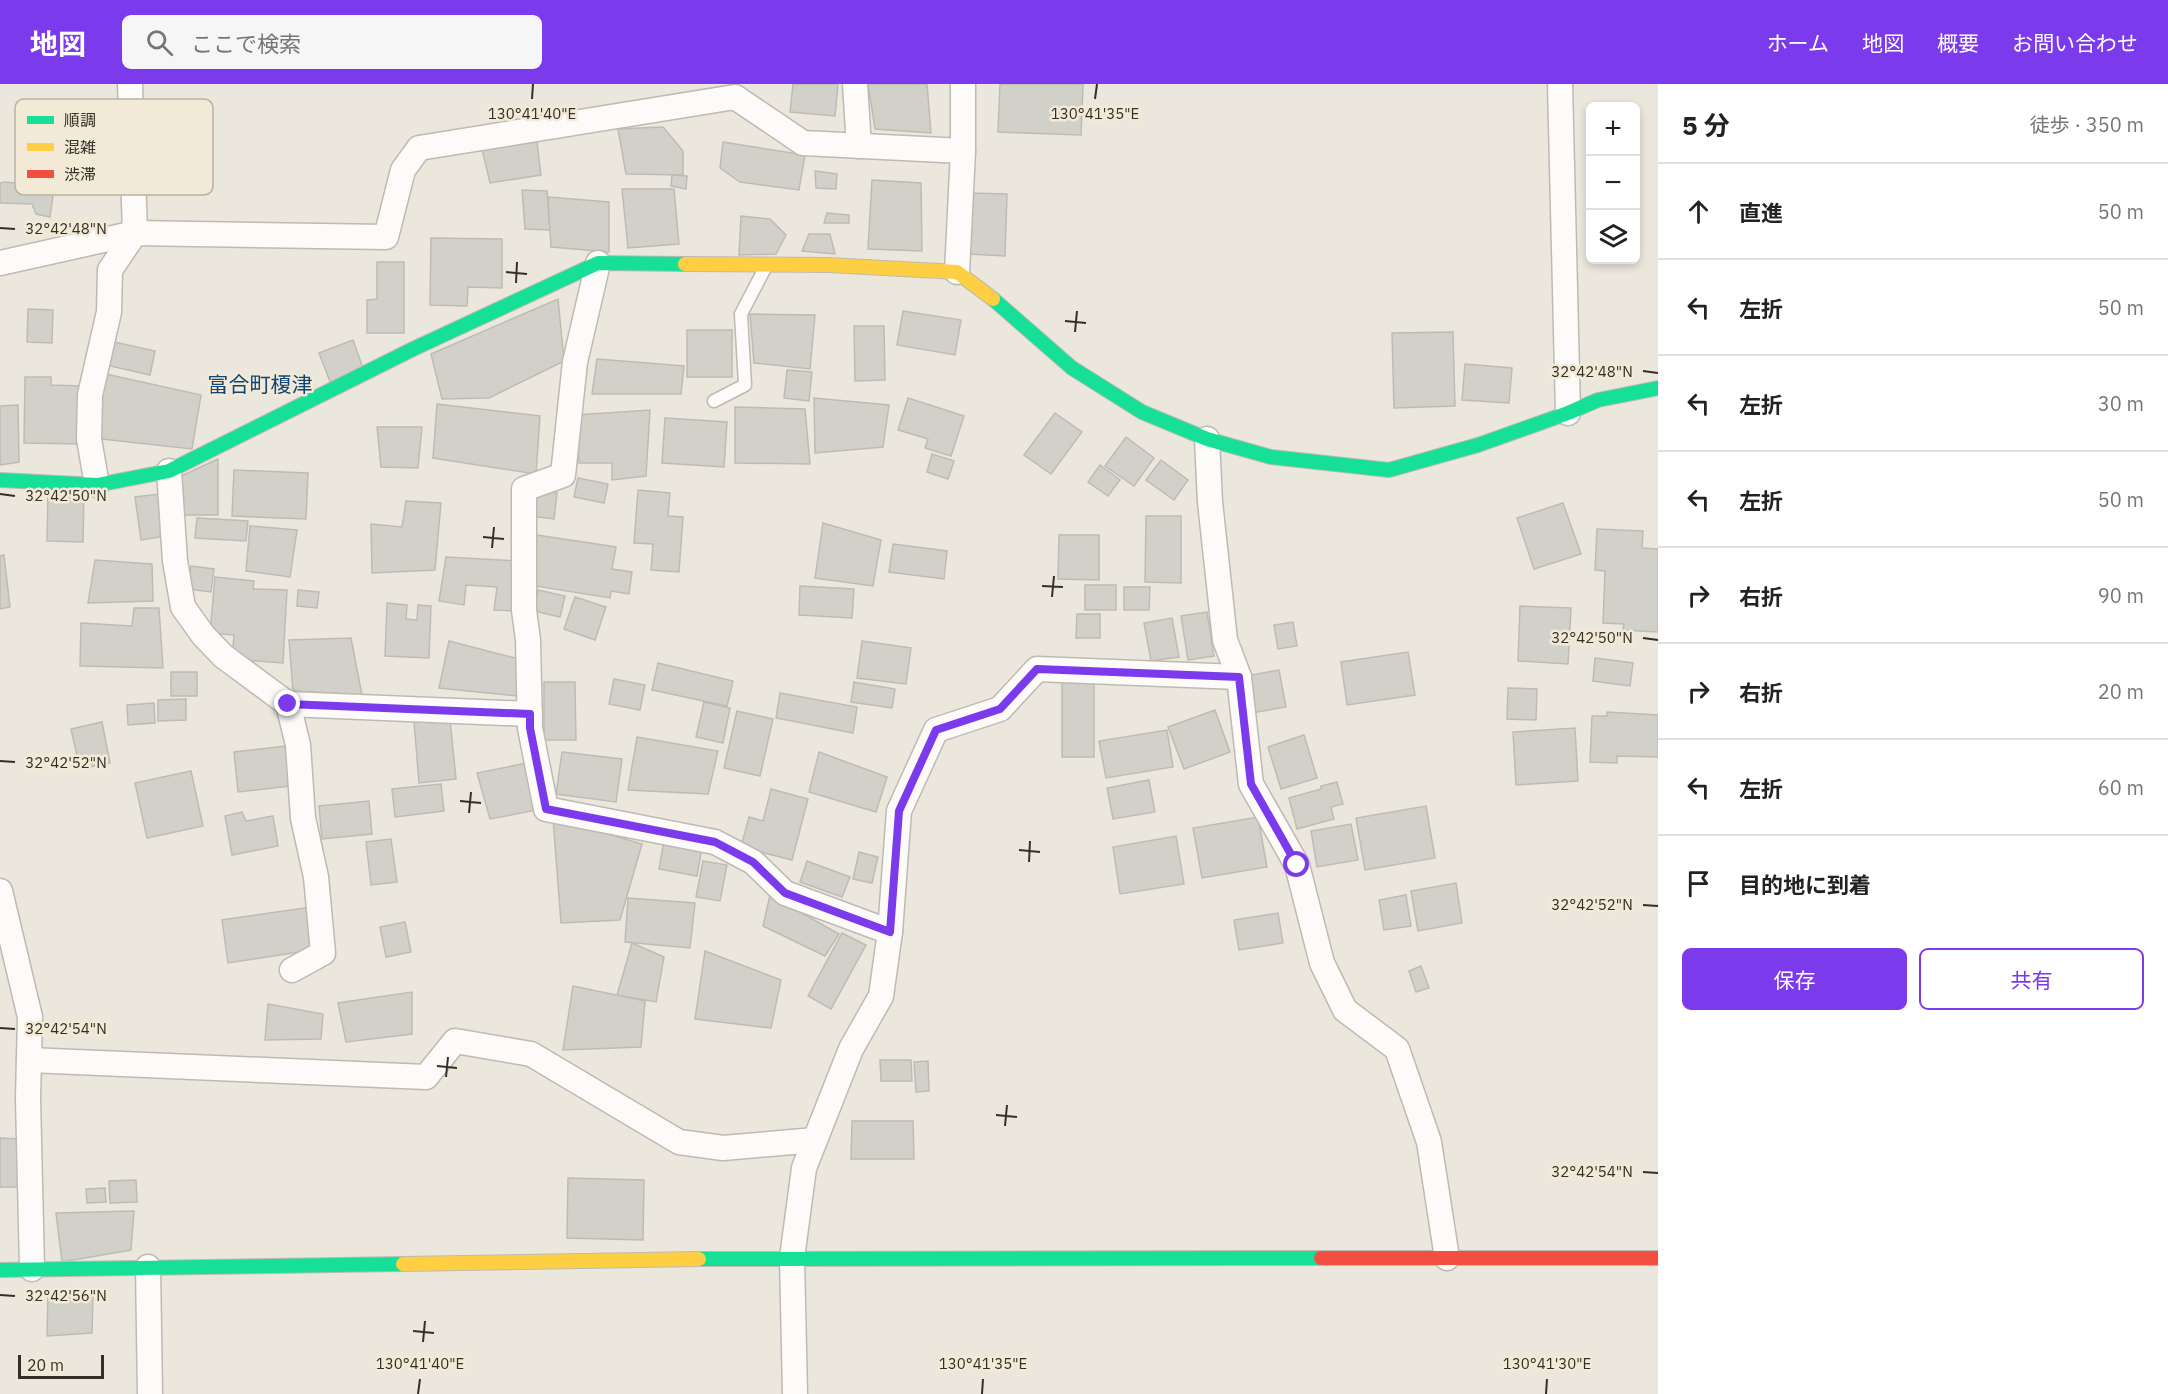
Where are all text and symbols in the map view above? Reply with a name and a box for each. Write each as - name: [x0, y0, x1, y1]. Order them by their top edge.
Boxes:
- search box: [122, 15, 542, 69]
- text: 地図: [30, 25, 86, 62]
- icon: search: [143, 26, 176, 59]
- text: ここで検索: [191, 29, 301, 58]
- text: ホーム: [1767, 29, 1829, 57]
- text: 地図: [1862, 29, 1904, 57]
- text: 概要: [1937, 29, 1979, 57]
- text: お問い合わせ: [2012, 29, 2138, 57]
- legend: [15, 99, 213, 195]
- map controls: [1586, 102, 1640, 264]
- button: +: [1586, 102, 1640, 156]
- text: 130°41'40"E: [488, 104, 576, 123]
- text: 130°41'35"E: [1051, 104, 1139, 123]
- text: 5 分: [1682, 108, 1730, 142]
- text: 順調: [64, 110, 96, 130]
- text: 徒歩 · 350 m: [2030, 111, 2144, 138]
- text: 混雑: [64, 137, 96, 157]
- button: −: [1586, 156, 1640, 210]
- text: 渋滞: [64, 164, 96, 184]
- icon: ahead: [1682, 195, 1715, 228]
- text: 直進: [1739, 198, 1783, 227]
- text: 50 m: [2098, 198, 2144, 225]
- button: layers: [1586, 210, 1640, 264]
- text: 32°42'48"N: [25, 219, 107, 238]
- icon: left: [1682, 291, 1715, 324]
- text: 左折: [1739, 294, 1783, 323]
- text: 50 m: [2098, 294, 2144, 321]
- text: 32°42'48"N: [1551, 362, 1633, 381]
- district label: 富合町榎津: [208, 370, 313, 398]
- icon: left: [1682, 387, 1715, 420]
- text: 左折: [1739, 390, 1783, 419]
- text: 30 m: [2098, 390, 2144, 417]
- icon: left: [1682, 483, 1715, 516]
- text: 32°42'50"N: [25, 486, 107, 505]
- text: 左折: [1739, 486, 1783, 515]
- text: 50 m: [2098, 486, 2144, 513]
- icon: right: [1682, 579, 1715, 612]
- text: 右折: [1739, 582, 1783, 611]
- text: 90 m: [2098, 582, 2144, 609]
- text: 32°42'50"N: [1551, 628, 1633, 647]
- icon: right: [1682, 675, 1715, 708]
- text: 右折: [1739, 678, 1783, 707]
- text: 20 m: [2098, 678, 2144, 705]
- route end: [274, 690, 300, 716]
- text: 32°42'52"N: [25, 753, 107, 772]
- icon: left: [1682, 771, 1715, 804]
- text: 左折: [1739, 774, 1783, 803]
- text: 60 m: [2098, 774, 2144, 801]
- route start: [1283, 851, 1309, 877]
- icon: arrive: [1682, 867, 1715, 900]
- text: 目的地に到着: [1739, 870, 1871, 899]
- text: 32°42'52"N: [1551, 895, 1633, 914]
- button: 保存: [1682, 948, 1907, 1010]
- button: 共有: [1919, 948, 2144, 1010]
- text: 32°42'54"N: [25, 1019, 107, 1038]
- text: 32°42'54"N: [1551, 1162, 1633, 1181]
- text: 32°42'56"N: [25, 1286, 107, 1305]
- scale bar: [18, 1352, 104, 1380]
- text: 130°41'40"E: [376, 1354, 464, 1373]
- text: 130°41'35"E: [939, 1354, 1027, 1373]
- text: 130°41'30"E: [1503, 1354, 1591, 1373]
- text: 20 m: [27, 1355, 64, 1375]

